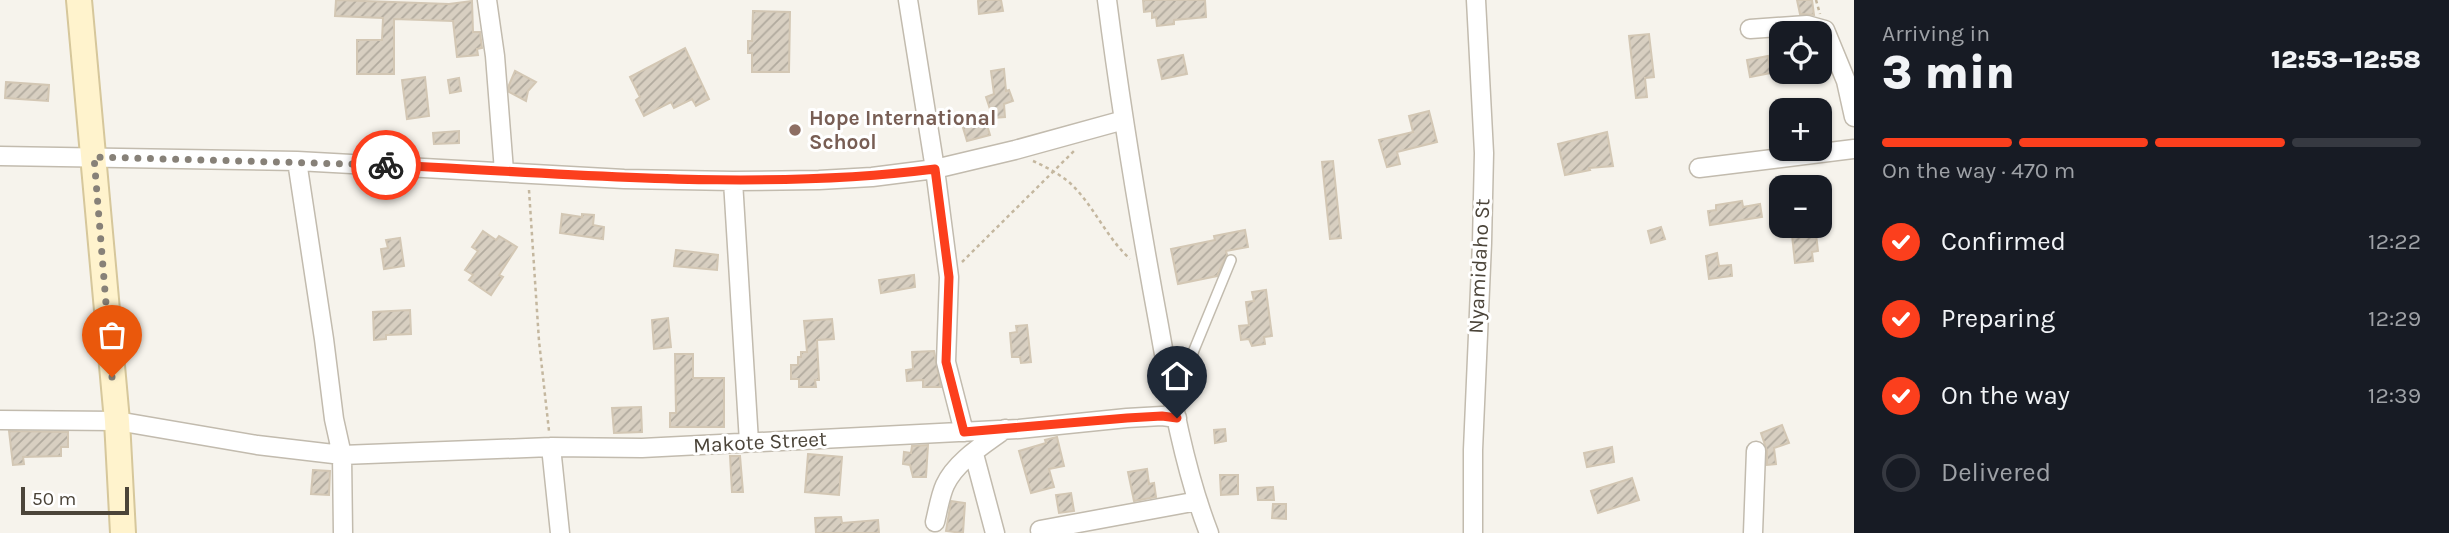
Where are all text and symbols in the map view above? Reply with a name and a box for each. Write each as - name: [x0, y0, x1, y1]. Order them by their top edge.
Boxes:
- text: Arriving in: [1882, 20, 1990, 47]
- map controls: [1769, 21, 1832, 238]
- button: locate: [1769, 21, 1832, 84]
- text: 12:53–12:58: [2271, 44, 2421, 75]
- text: 3 min: [1882, 46, 2015, 100]
- button: +: [1769, 98, 1832, 161]
- place label: Hope International School: [809, 106, 996, 154]
- marker: Hope International School: [787, 122, 803, 138]
- courier: [351, 130, 421, 200]
- icon: bike: [367, 146, 405, 184]
- text: On the way · 470 m: [1882, 157, 2075, 184]
- button: −: [1769, 175, 1832, 238]
- street label: Nyamidaho St: [1463, 198, 1495, 334]
- icon: check: [1882, 223, 1920, 261]
- text: Confirmed: [1941, 226, 2066, 257]
- text: 12:22: [2368, 228, 2421, 255]
- icon: check: [1882, 300, 1920, 338]
- text: Preparing: [1941, 303, 2055, 334]
- pin: [82, 305, 142, 377]
- text: 12:29: [2368, 305, 2421, 332]
- icon: bag: [93, 316, 131, 354]
- pin: [1147, 346, 1207, 418]
- icon: home: [1158, 357, 1196, 395]
- icon: check: [1882, 377, 1920, 415]
- text: On the way: [1941, 380, 2070, 411]
- text: 12:39: [2368, 382, 2421, 409]
- street label: Makote Street: [692, 427, 828, 457]
- text: Delivered: [1941, 457, 2051, 488]
- scale bar: [21, 484, 130, 516]
- text: 50 m: [32, 488, 76, 510]

